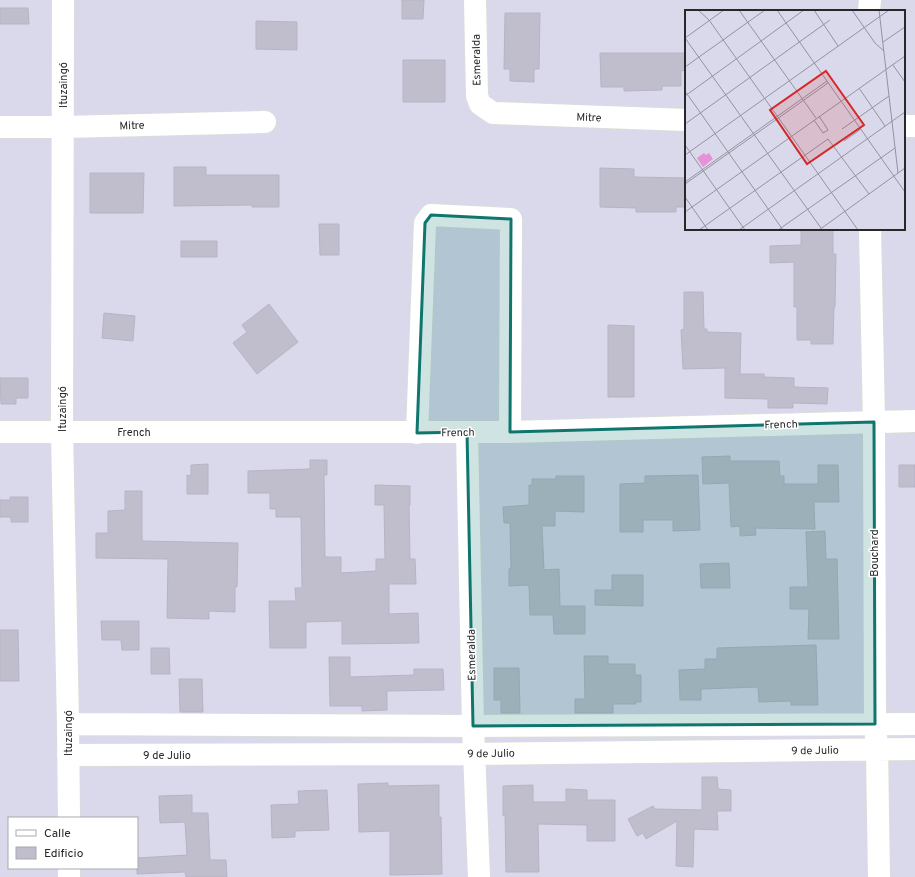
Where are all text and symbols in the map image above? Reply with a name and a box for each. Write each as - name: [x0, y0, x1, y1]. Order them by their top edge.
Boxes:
- inset map: [685, 10, 905, 230]
- street label: Esmeralda: [470, 34, 484, 86]
- street label: Ituzaingó: [57, 62, 71, 108]
- street label: Mitre: [576, 111, 602, 125]
- street label: Mitre: [119, 119, 145, 133]
- street label: Ituzaingó: [56, 386, 70, 432]
- street label: French: [764, 417, 798, 433]
- street label: French: [117, 426, 151, 440]
- street label: French: [441, 426, 475, 440]
- street label: Bouchard: [868, 529, 882, 577]
- street label: Esmeralda: [465, 629, 479, 681]
- street label: Ituzaingó: [62, 710, 76, 756]
- street label: 9 de Julio: [791, 744, 839, 758]
- street label: 9 de Julio: [467, 747, 515, 761]
- street label: 9 de Julio: [143, 749, 191, 763]
- legend: [8, 817, 138, 869]
- text: Calle: [44, 826, 71, 842]
- text: Edificio: [44, 846, 84, 862]

